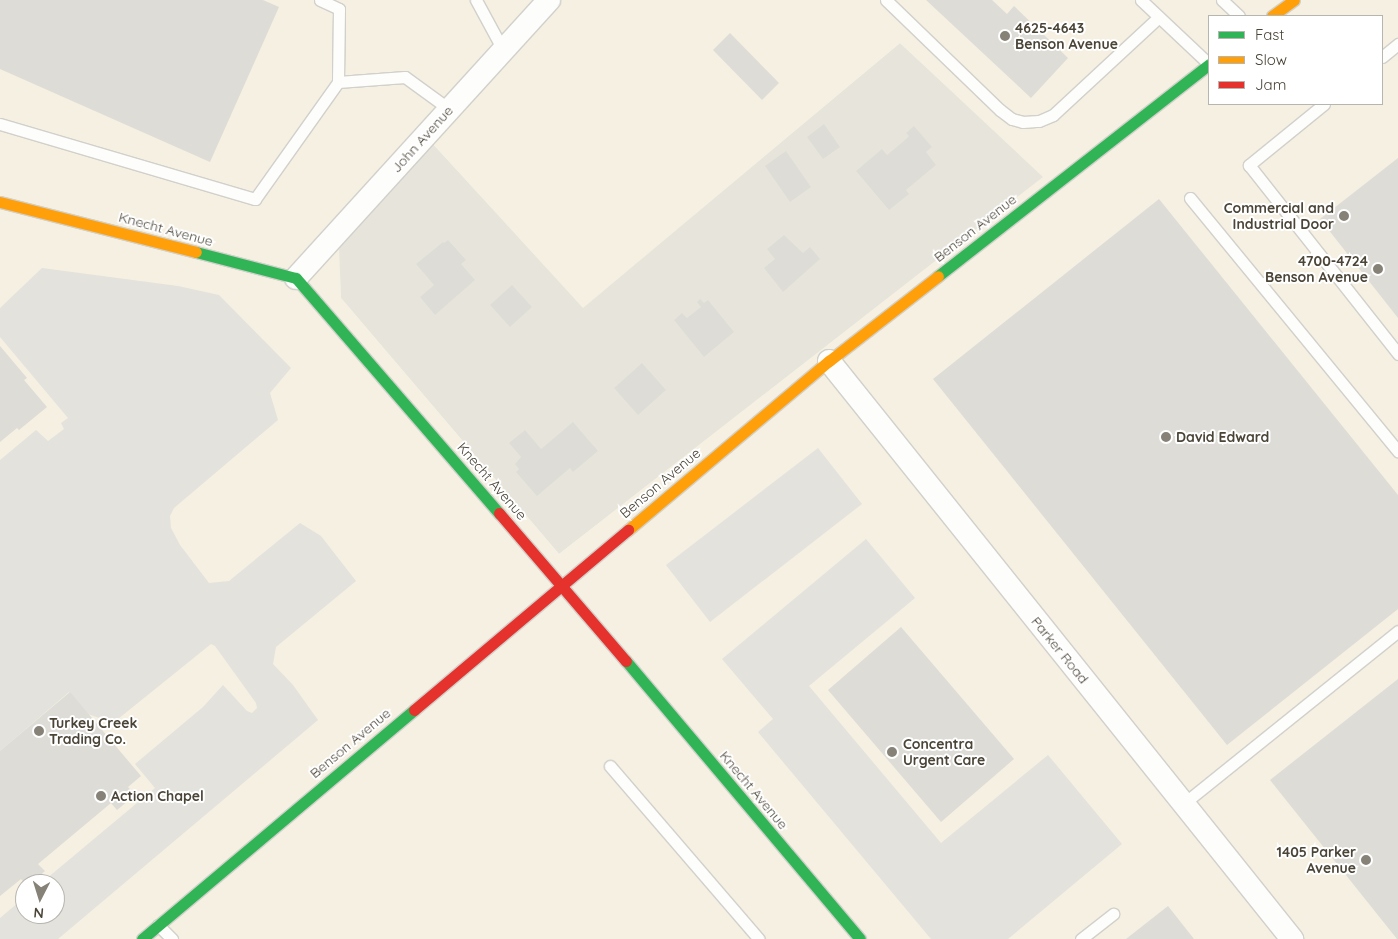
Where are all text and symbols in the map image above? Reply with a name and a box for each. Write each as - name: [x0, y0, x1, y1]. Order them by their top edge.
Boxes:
- legend: [1208, 15, 1383, 105]
- place label: 4625-4643 Benson Avenue: [1015, 20, 1118, 52]
- text: Fast: [1255, 25, 1284, 44]
- marker: 4625-4643 Benson Avenue: [999, 30, 1011, 42]
- text: Slow: [1255, 50, 1287, 69]
- text: Jam: [1255, 75, 1286, 94]
- street label: John Avenue: [388, 102, 456, 176]
- street label: Benson Avenue: [930, 191, 1020, 265]
- place label: Commercial and Industrial Door: [1224, 200, 1334, 232]
- street label: Knecht Avenue: [117, 208, 215, 250]
- marker: Commercial and Industrial Door: [1338, 210, 1350, 222]
- place label: 4700-4724 Benson Avenue: [1265, 253, 1368, 286]
- marker: 4700-4724 Benson Avenue: [1372, 263, 1384, 275]
- place label: David Edward: [1176, 429, 1269, 445]
- marker: David Edward: [1160, 431, 1172, 443]
- street label: Knecht Avenue: [454, 439, 530, 523]
- street label: Benson Avenue: [616, 444, 704, 522]
- street label: Parker Road: [1028, 613, 1092, 687]
- street label: Benson Avenue: [306, 704, 394, 782]
- place label: Turkey Creek Trading Co.: [49, 715, 137, 748]
- marker: Turkey Creek Trading Co.: [33, 725, 45, 737]
- place label: Concentra Urgent Care: [903, 736, 985, 769]
- marker: Concentra Urgent Care: [885, 745, 899, 759]
- street label: Knecht Avenue: [716, 747, 792, 833]
- place label: Action Chapel: [111, 788, 204, 804]
- marker: Action Chapel: [95, 790, 107, 802]
- place label: 1405 Parker Avenue: [1277, 844, 1356, 876]
- marker: 1405 Parker Avenue: [1360, 854, 1372, 866]
- north arrow: [15, 874, 65, 924]
- text: N: [33, 904, 45, 922]

